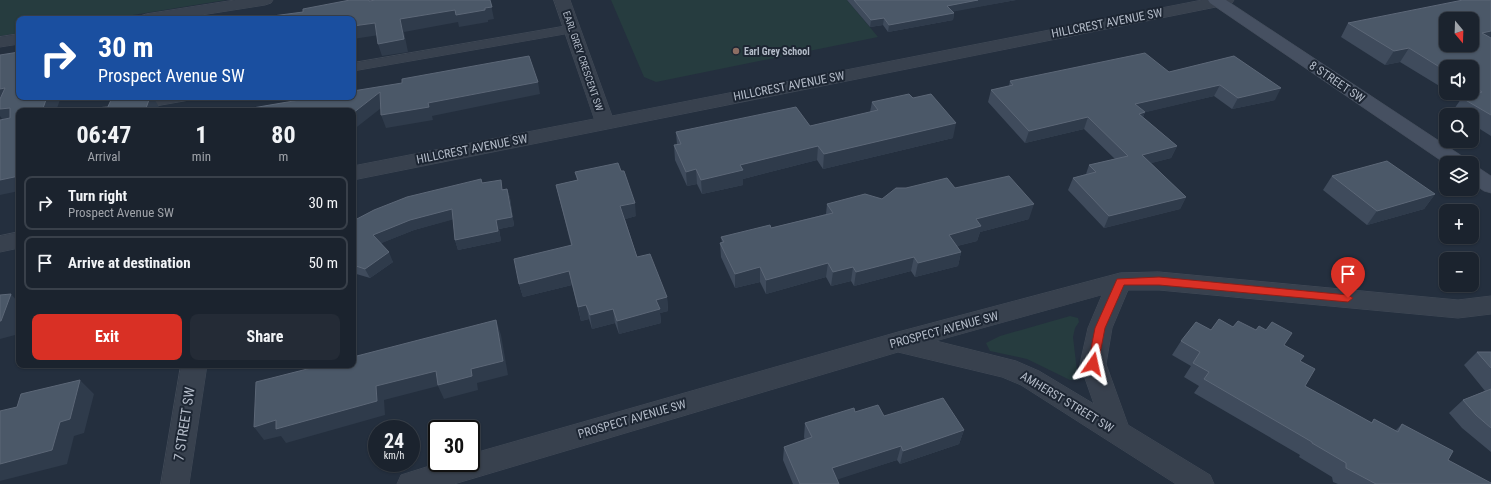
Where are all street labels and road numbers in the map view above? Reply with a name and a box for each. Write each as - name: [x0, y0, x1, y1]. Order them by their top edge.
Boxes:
- street label: HILLCREST AVENUE SW: [1050, 5, 1164, 41]
- street label: EARL GREY CRESCENT SW: [561, 10, 605, 113]
- street label: 8 STREET SW: [1307, 58, 1367, 106]
- street label: HILLCREST AVENUE SW: [732, 68, 846, 104]
- street label: HILLCREST AVENUE SW: [415, 131, 529, 167]
- street label: PROSPECT AVENUE SW: [888, 309, 1000, 351]
- street label: AMHERST STREET SW: [1018, 369, 1116, 435]
- street label: 7 STREET SW: [170, 386, 198, 462]
- street label: PROSPECT AVENUE SW: [576, 397, 688, 441]

